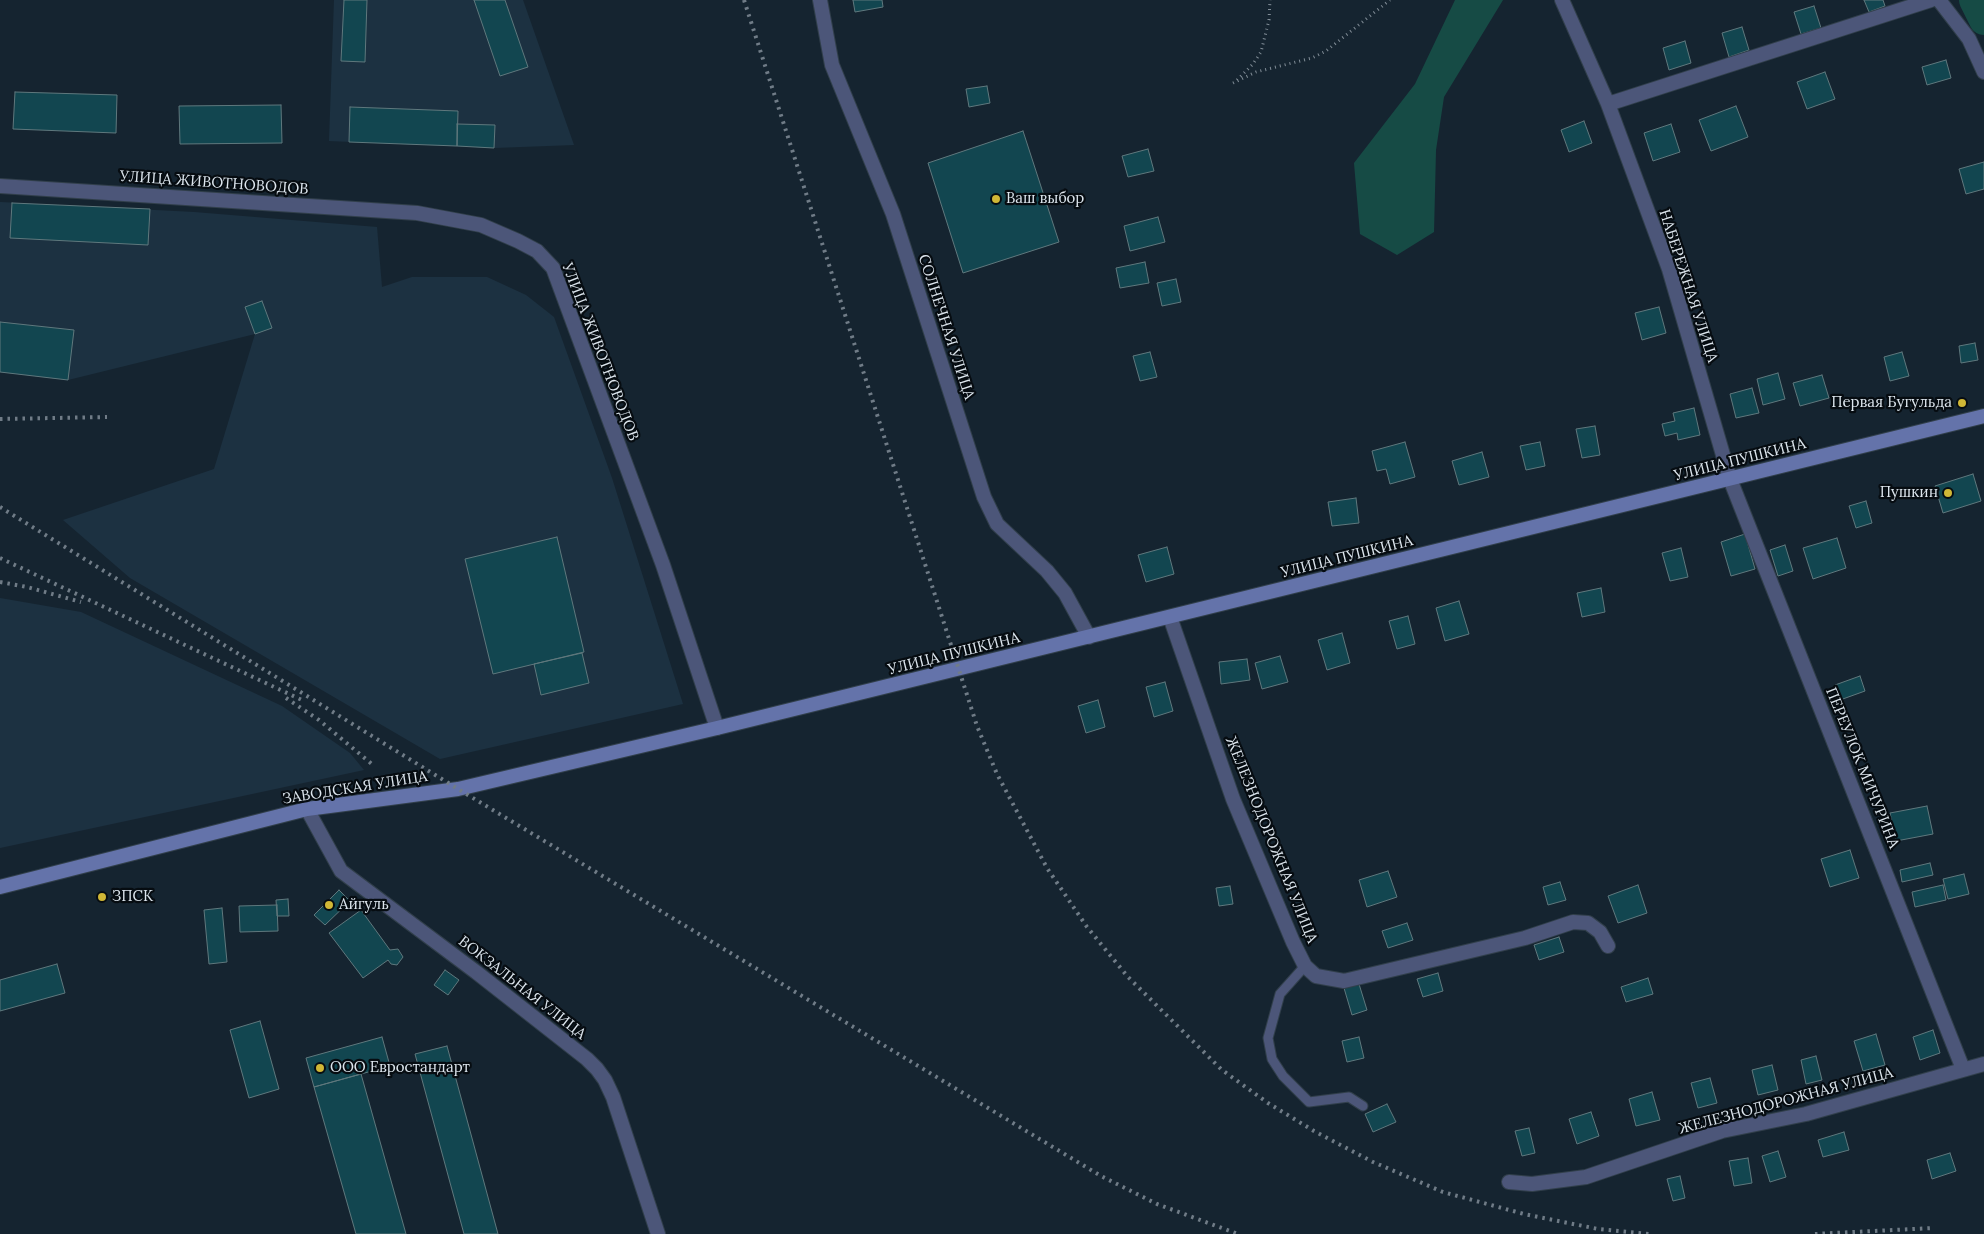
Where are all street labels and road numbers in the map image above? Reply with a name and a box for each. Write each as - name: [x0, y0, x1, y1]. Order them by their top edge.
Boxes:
- street label: УЛИЦА ЖИВОТНОВОДОВ: [119, 167, 309, 199]
- street label: НАБЕРЕЖНАЯ УЛИЦА: [1655, 207, 1721, 365]
- street label: СОЛНЕЧНАЯ УЛИЦА: [914, 252, 978, 402]
- street label: УЛИЦА ЖИВОТНОВОДОВ: [558, 261, 642, 443]
- street label: УЛИЦА ПУШКИНА: [1672, 435, 1808, 485]
- street label: УЛИЦА ПУШКИНА: [1279, 532, 1415, 582]
- street label: УЛИЦА ПУШКИНА: [886, 629, 1022, 679]
- street label: ПЕРЕУЛОК МИЧУРИНА: [1821, 685, 1903, 851]
- street label: ЖЕЛЕЗНОДОРОЖНАЯ УЛИЦА: [1221, 734, 1321, 946]
- street label: ЗАВОДСКАЯ УЛИЦА: [281, 768, 429, 808]
- street label: ВОКЗАЛЬНАЯ УЛИЦА: [455, 933, 589, 1043]
- street label: ЖЕЛЕЗНОДОРОЖНАЯ УЛИЦА: [1677, 1064, 1895, 1138]

